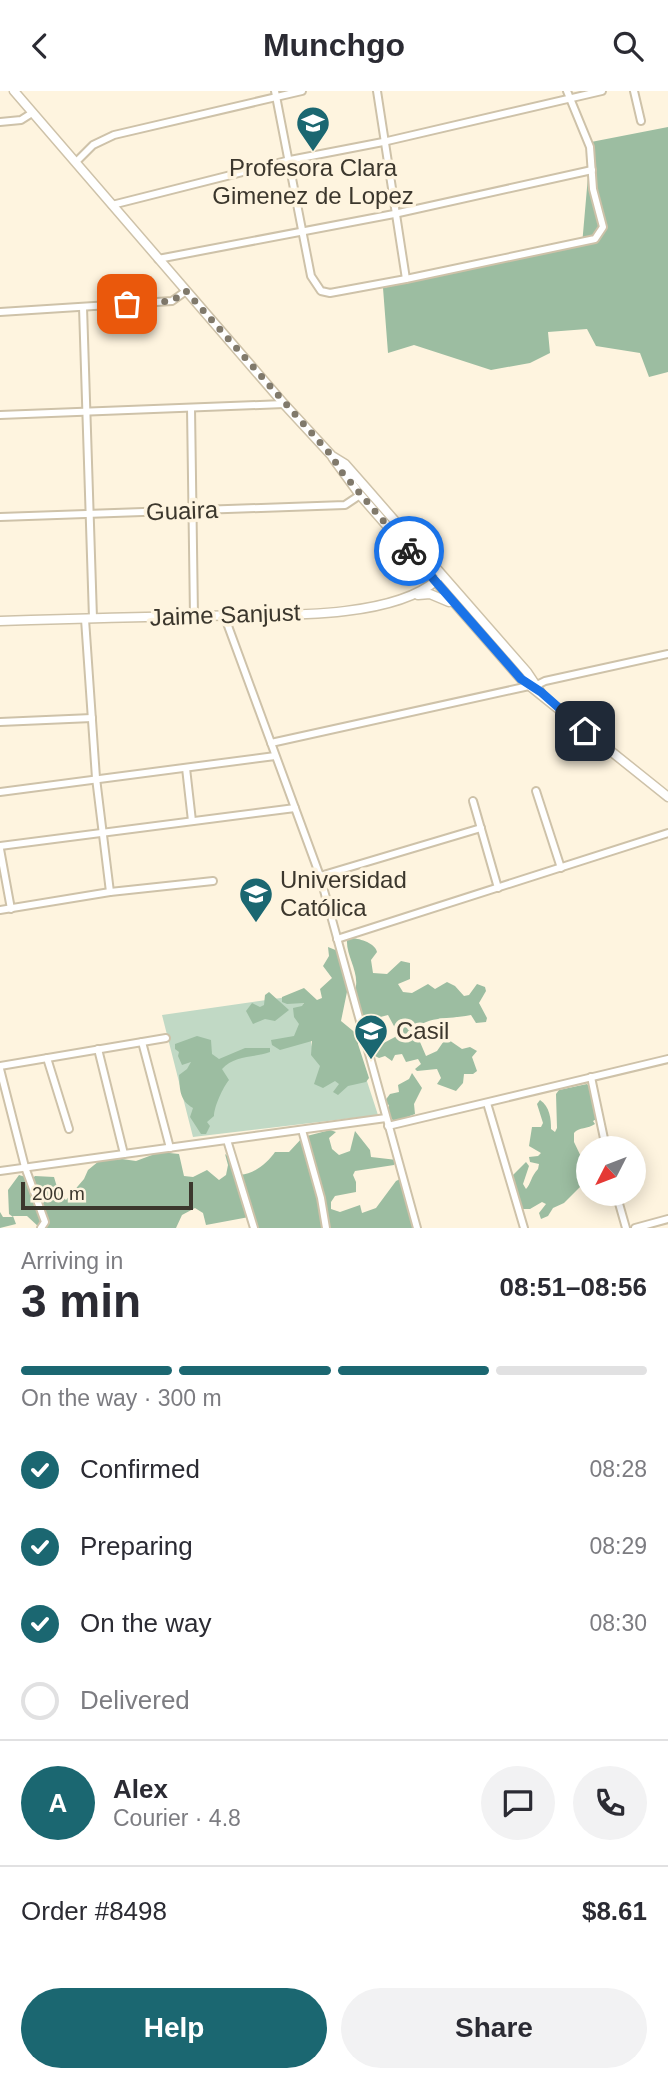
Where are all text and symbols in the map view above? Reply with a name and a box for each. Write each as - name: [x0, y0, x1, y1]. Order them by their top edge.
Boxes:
- icon: back: [21, 27, 59, 65]
- text: Munchgo: [263, 27, 405, 63]
- icon: search: [609, 27, 647, 65]
- school or university icon: Profesora Clara Gimenez de Lopez: [294, 104, 332, 153]
- place label: Profesora Clara Gimenez de Lopez: [212, 154, 414, 209]
- pin: [97, 274, 157, 334]
- icon: bag: [108, 285, 146, 323]
- street label: Guaira: [146, 496, 219, 525]
- courier: [374, 516, 444, 586]
- icon: bike: [390, 532, 428, 570]
- street label: Jaime Sanjust: [149, 598, 301, 631]
- pin: [555, 701, 615, 761]
- icon: home: [566, 712, 604, 750]
- place label: Universidad Católica: [280, 866, 407, 921]
- school or university icon: Universidad Católica: [237, 875, 275, 924]
- school or university icon: Casil: [352, 1012, 390, 1061]
- place label: Casil: [396, 1017, 449, 1044]
- north arrow: [576, 1136, 646, 1206]
- map controls: [576, 1136, 646, 1206]
- scale bar: [21, 1179, 192, 1211]
- text: 200 m: [32, 1183, 85, 1204]
- text: Arriving in: [21, 1248, 123, 1274]
- text: 08:51–08:56: [500, 1272, 647, 1302]
- text: 3 min: [21, 1275, 141, 1327]
- text: On the way · 300 m: [21, 1385, 222, 1411]
- icon: check: [21, 1451, 59, 1489]
- text: Confirmed: [80, 1454, 200, 1484]
- text: 08:28: [589, 1456, 647, 1482]
- icon: check: [21, 1528, 59, 1566]
- text: Preparing: [80, 1531, 193, 1561]
- text: 08:29: [589, 1533, 647, 1559]
- icon: check: [21, 1605, 59, 1643]
- text: On the way: [80, 1608, 212, 1638]
- text: 08:30: [589, 1610, 647, 1636]
- text: Delivered: [80, 1685, 190, 1715]
- button: chat: [481, 1766, 555, 1840]
- button: phone: [573, 1766, 647, 1840]
- text: Alex: [113, 1774, 168, 1804]
- text: A: [49, 1788, 67, 1818]
- text: Courier · 4.8: [113, 1805, 241, 1831]
- text: Order #8498: [21, 1896, 167, 1926]
- text: $8.61: [582, 1896, 647, 1926]
- button: Help: [21, 1988, 327, 2068]
- button: Share: [341, 1988, 647, 2068]

